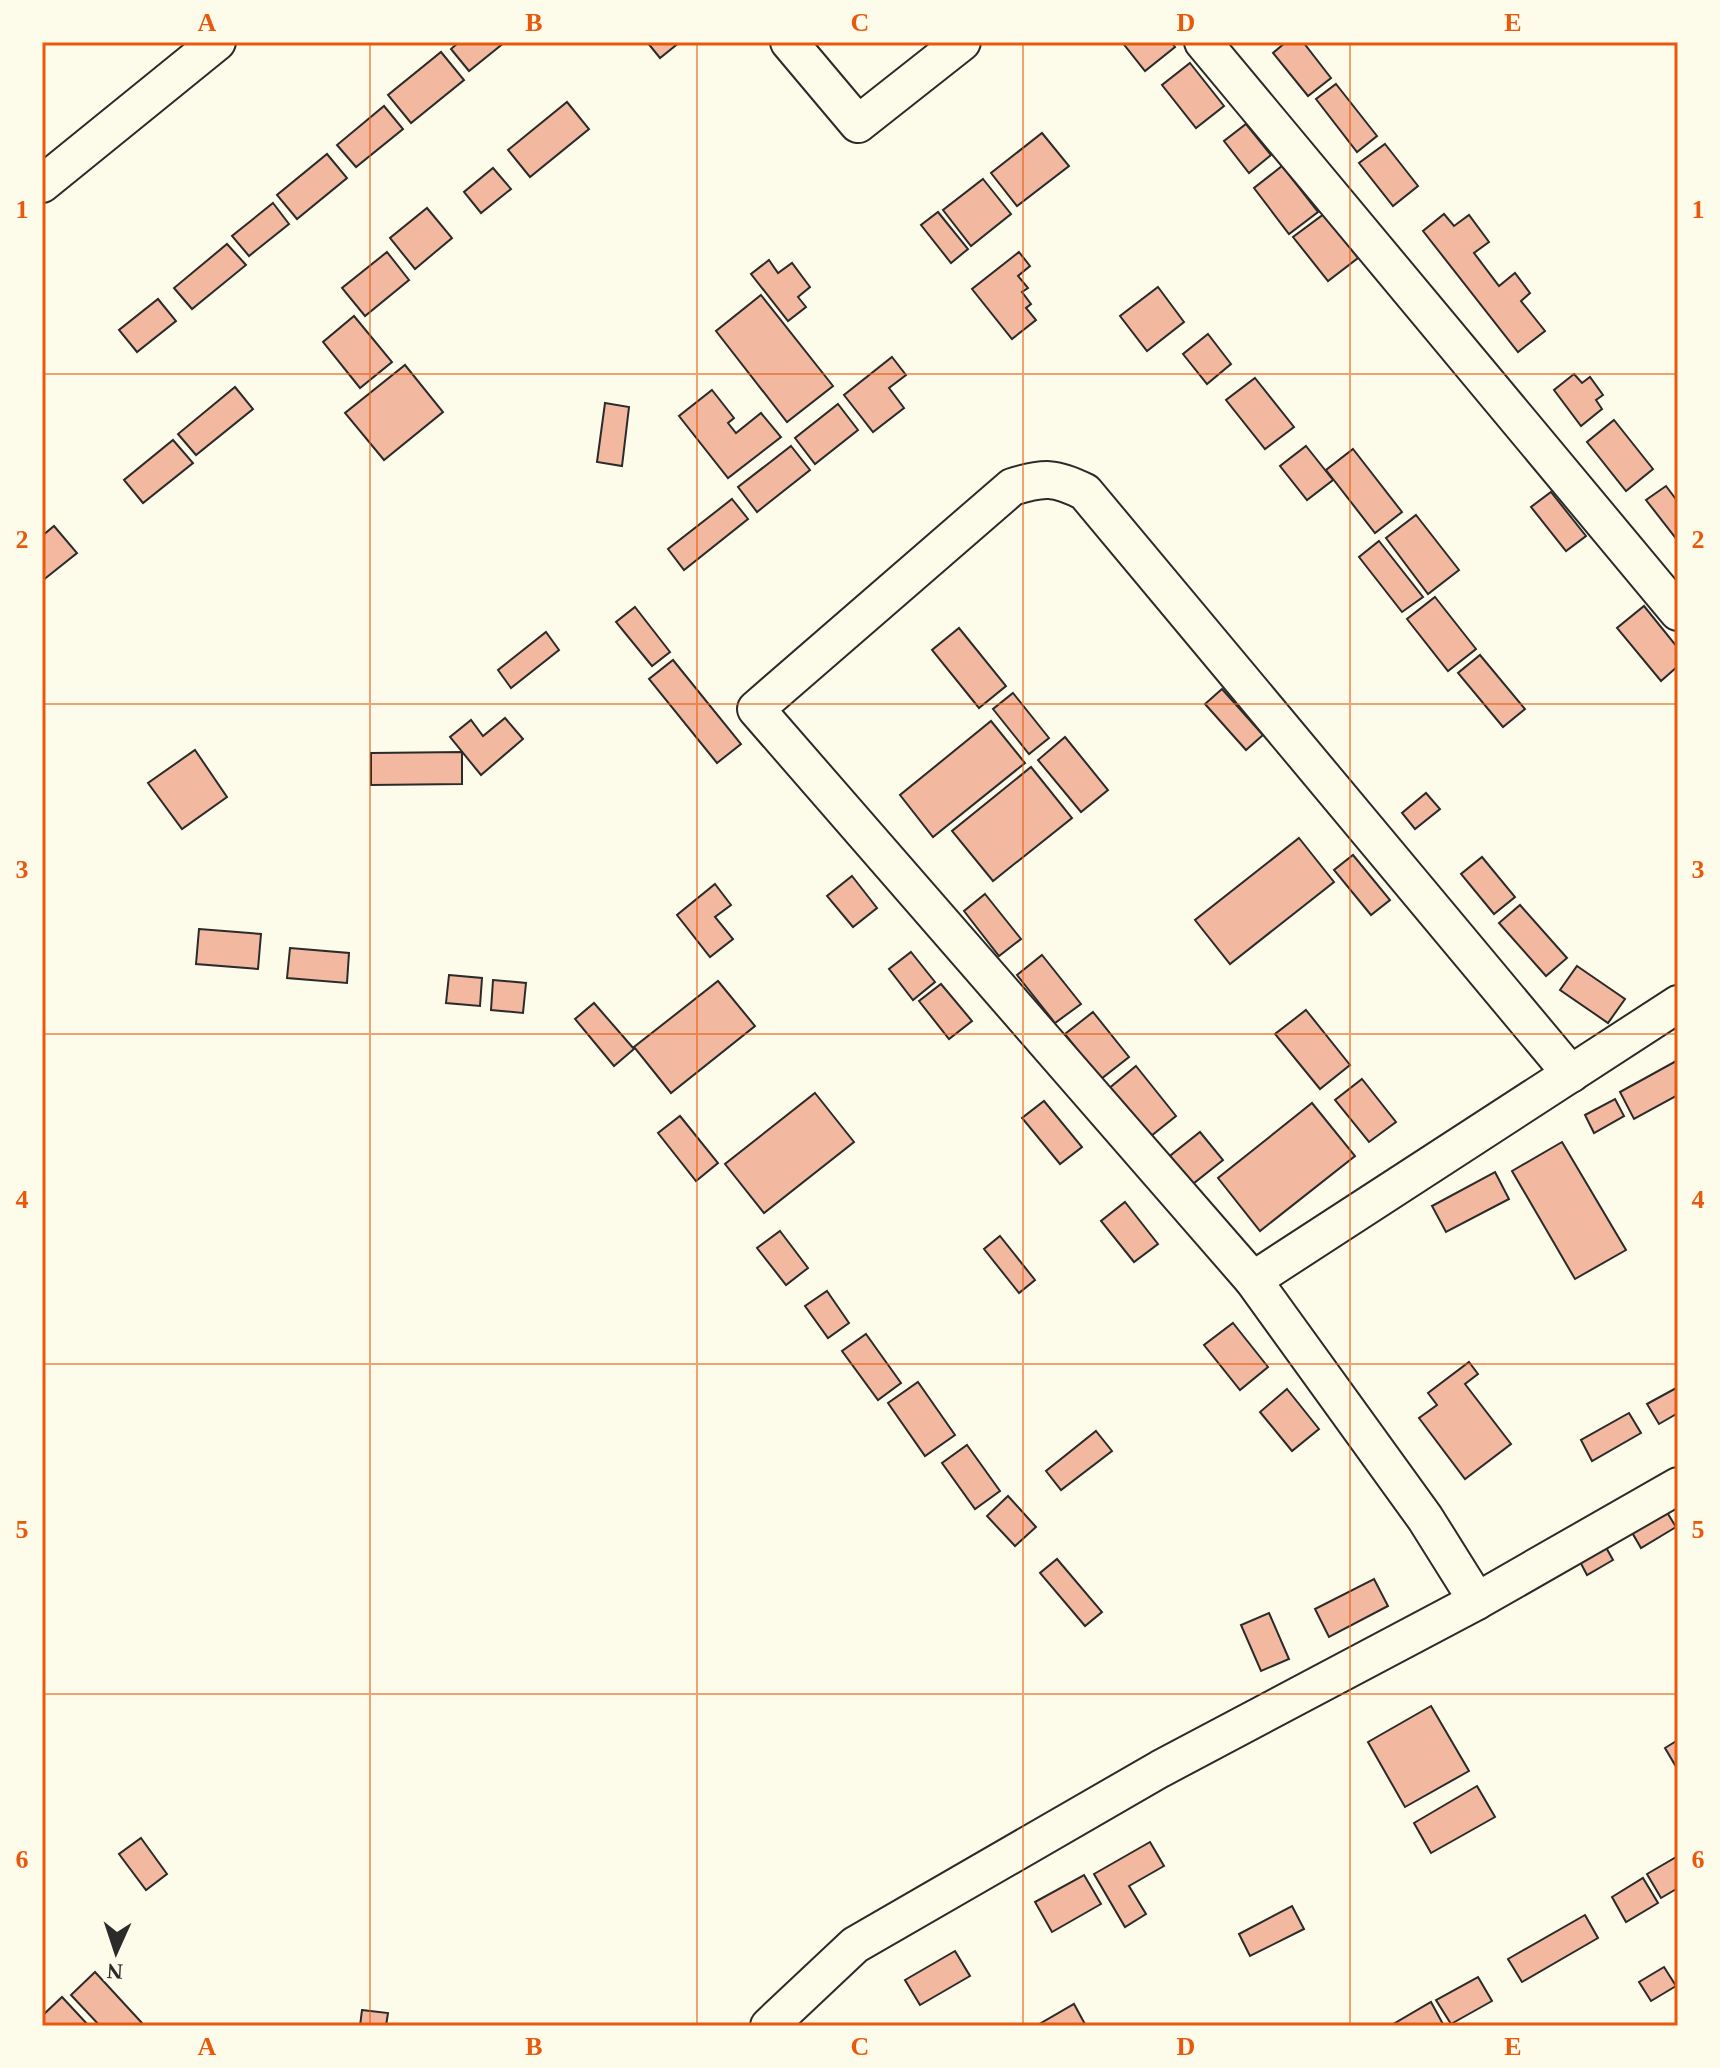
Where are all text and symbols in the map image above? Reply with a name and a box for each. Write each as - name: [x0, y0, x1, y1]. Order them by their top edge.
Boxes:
- text: A: [198, 8, 217, 37]
- text: B: [525, 8, 543, 37]
- text: C: [851, 8, 869, 37]
- text: D: [1177, 8, 1195, 37]
- text: E: [1504, 8, 1522, 37]
- text: 1: [16, 195, 29, 224]
- text: 1: [1692, 195, 1705, 224]
- text: 2: [16, 525, 29, 554]
- text: 2: [1692, 525, 1705, 554]
- text: 3: [16, 855, 29, 884]
- text: 3: [1692, 855, 1705, 884]
- text: 4: [16, 1185, 29, 1214]
- text: 4: [1692, 1185, 1705, 1214]
- text: 5: [16, 1515, 29, 1544]
- text: 5: [1692, 1515, 1705, 1544]
- text: 6: [16, 1845, 29, 1874]
- text: 6: [1692, 1845, 1705, 1874]
- north arrow: [76, 1912, 156, 1992]
- text: N: [106, 1959, 124, 1984]
- text: A: [198, 2032, 217, 2061]
- text: B: [525, 2032, 543, 2061]
- text: C: [851, 2032, 869, 2061]
- text: D: [1177, 2032, 1195, 2061]
- text: E: [1504, 2032, 1522, 2061]

